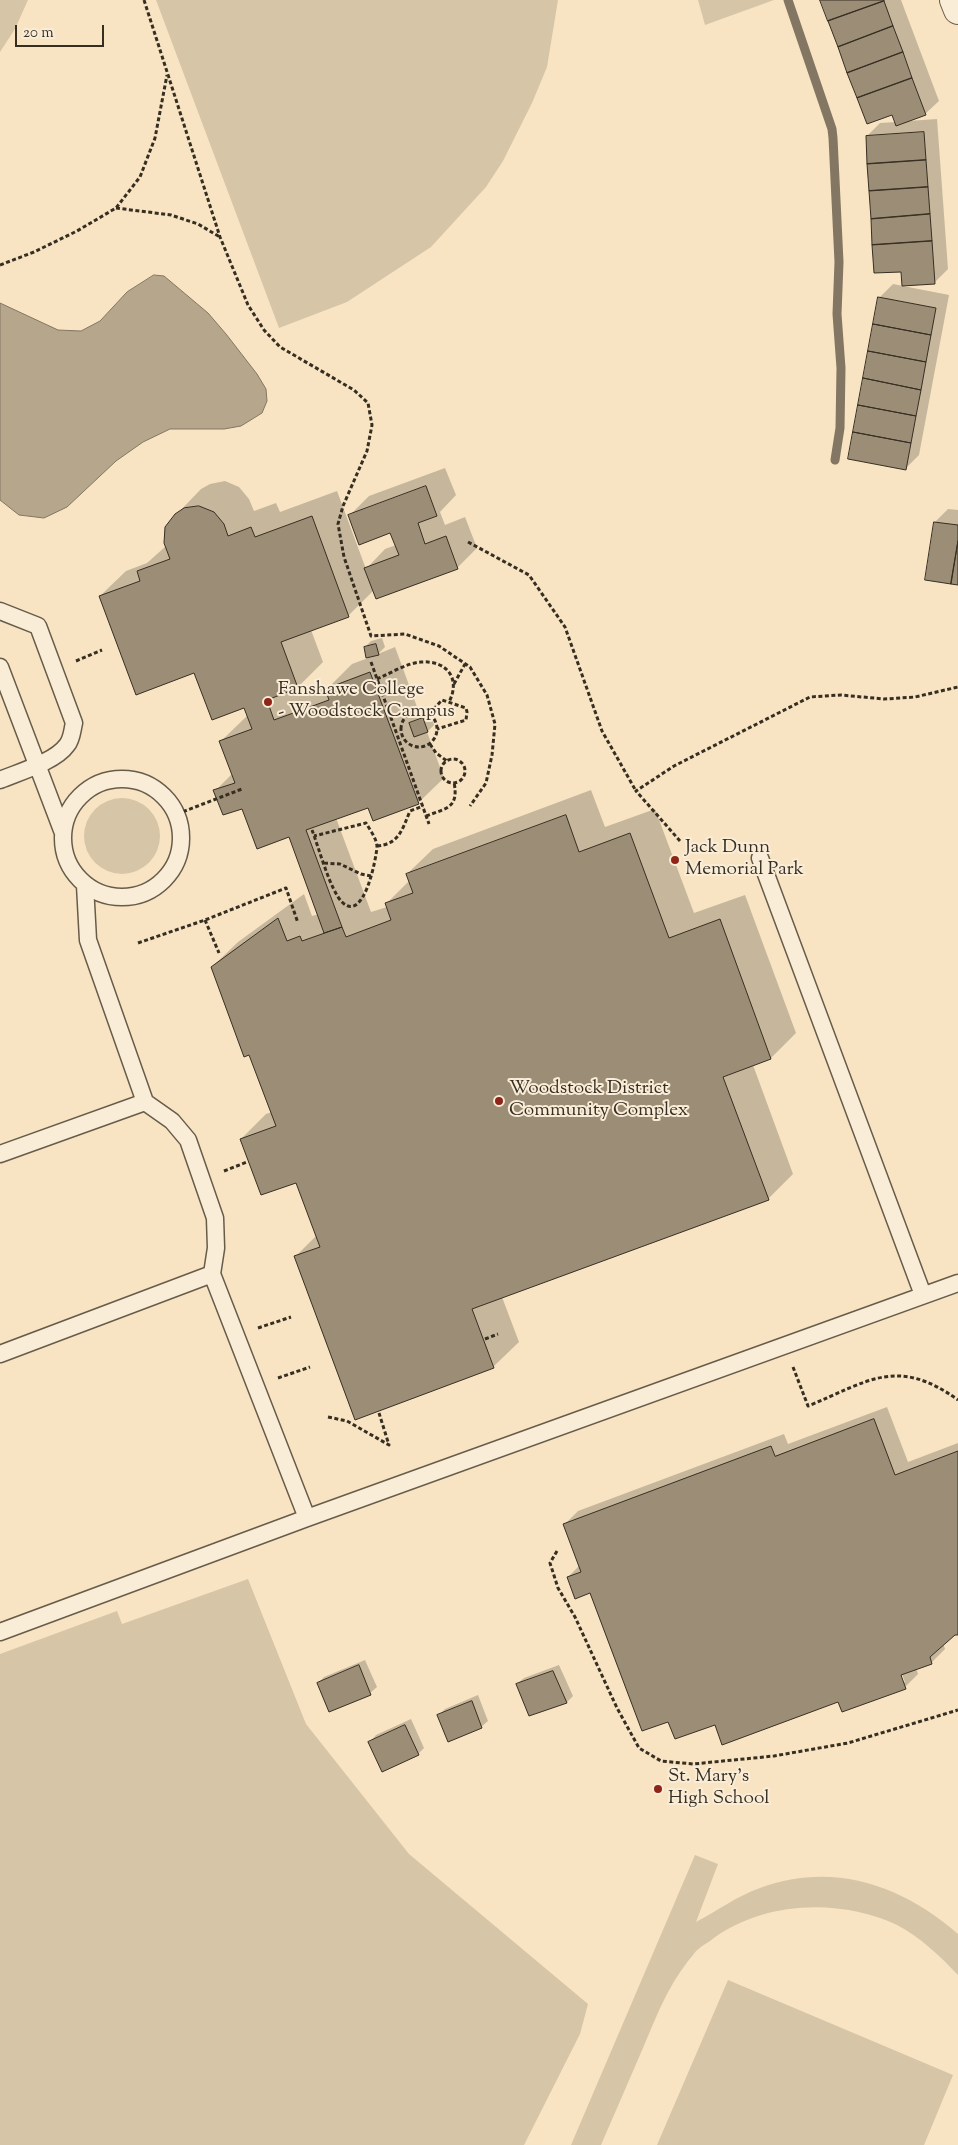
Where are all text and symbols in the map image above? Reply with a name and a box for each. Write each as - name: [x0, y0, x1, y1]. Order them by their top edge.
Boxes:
- scale bar: [18, 15, 106, 47]
- text: 20 m: [23, 23, 54, 44]
- place label: Fanshawe College - Woodstock Campus: [278, 680, 455, 724]
- marker: Fanshawe College - Woodstock Campus: [262, 696, 274, 708]
- place label: Jack Dunn Memorial Park: [685, 838, 804, 882]
- marker: Jack Dunn Memorial Park: [669, 854, 681, 866]
- place label: Woodstock District Community Complex: [509, 1079, 688, 1123]
- marker: Woodstock District Community Complex: [493, 1095, 505, 1107]
- place label: St. Mary's High School: [668, 1767, 770, 1811]
- marker: St. Mary's High School: [652, 1783, 664, 1795]

